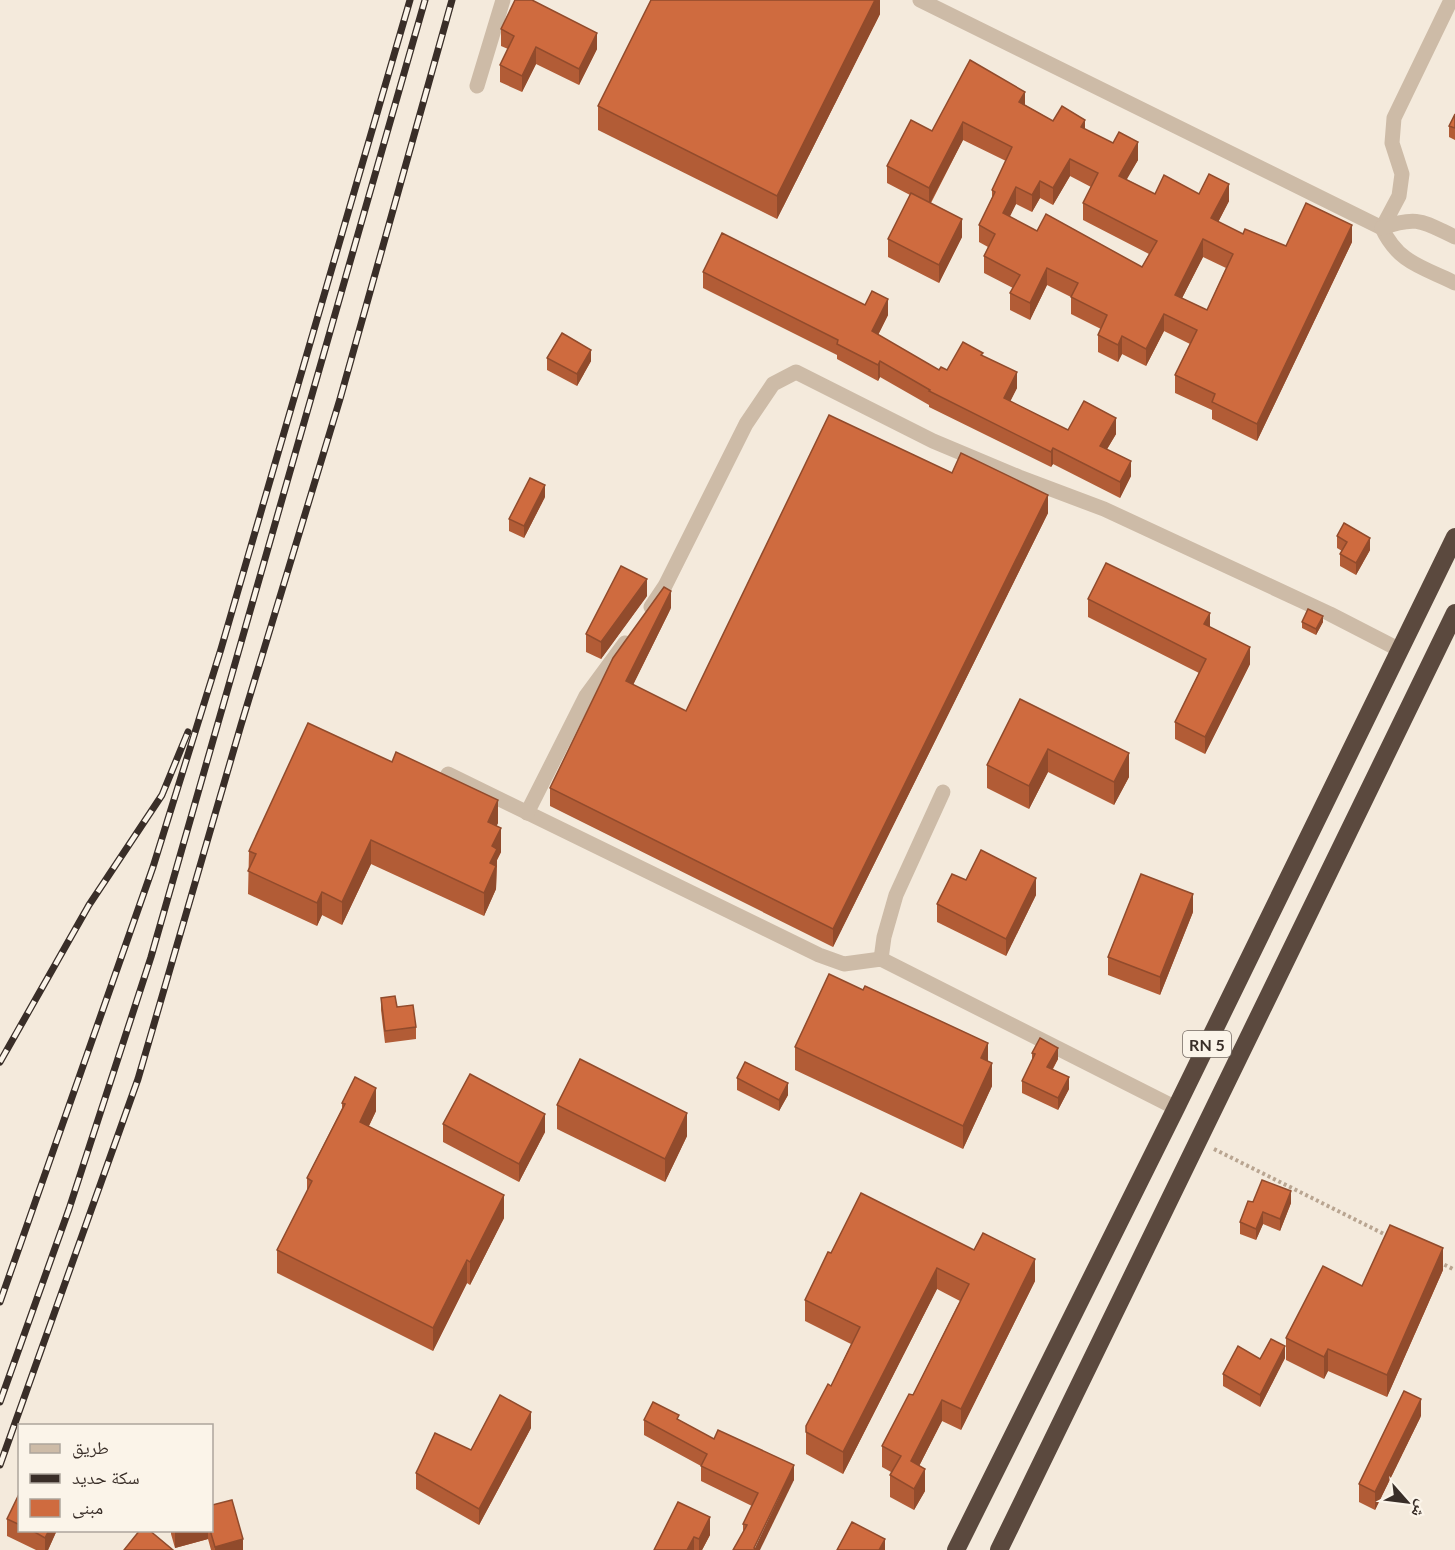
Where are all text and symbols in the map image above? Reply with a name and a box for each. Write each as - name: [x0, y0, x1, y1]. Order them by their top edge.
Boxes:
- road number: RN 5: [1183, 1031, 1231, 1057]
- legend: [18, 1424, 213, 1532]
- text: طريق: [72, 1436, 109, 1459]
- text: سكة حديد: [72, 1466, 140, 1488]
- north arrow: [1377, 1472, 1437, 1532]
- text: مبنى: [72, 1496, 103, 1519]
- text: ش: [1407, 1497, 1433, 1521]

